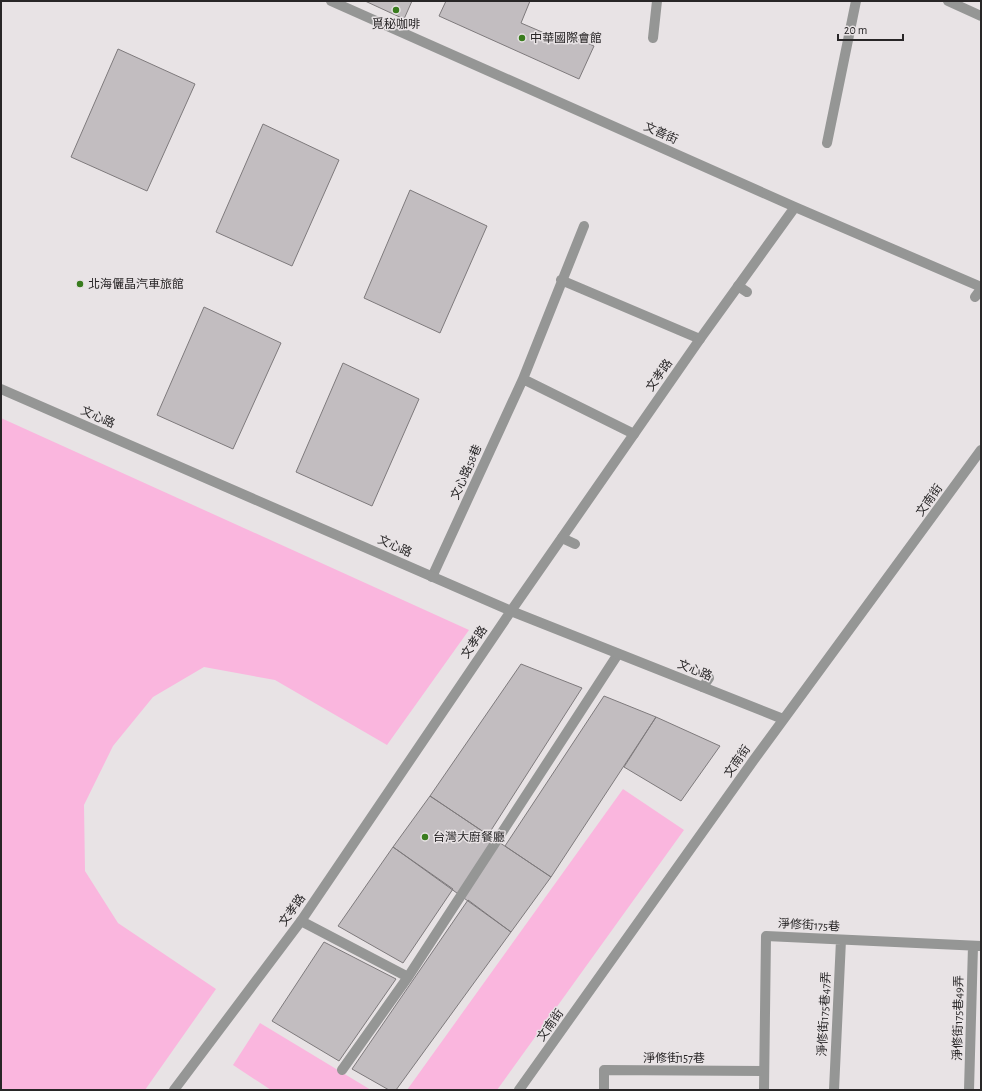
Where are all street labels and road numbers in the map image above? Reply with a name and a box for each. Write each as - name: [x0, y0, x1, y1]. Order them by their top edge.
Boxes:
- street label: 文善街: [642, 119, 680, 146]
- street label: 文孝路: [643, 356, 674, 393]
- street label: 文心路: [79, 403, 117, 430]
- street label: 文心路58巷: [448, 442, 483, 501]
- street label: 文南街: [913, 481, 944, 518]
- street label: 文心路: [376, 532, 414, 559]
- street label: 文孝路: [458, 623, 489, 660]
- street label: 文心路: [676, 657, 714, 682]
- street label: 文南街: [721, 742, 752, 779]
- street label: 文孝路: [276, 891, 307, 928]
- street label: 淨修街175巷: [778, 916, 840, 933]
- street label: 淨修街175巷47弄: [815, 971, 832, 1057]
- street label: 淨修街175巷49弄: [950, 975, 965, 1061]
- street label: 文南街: [534, 1006, 565, 1043]
- street label: 淨修街157巷: [643, 1051, 705, 1064]

